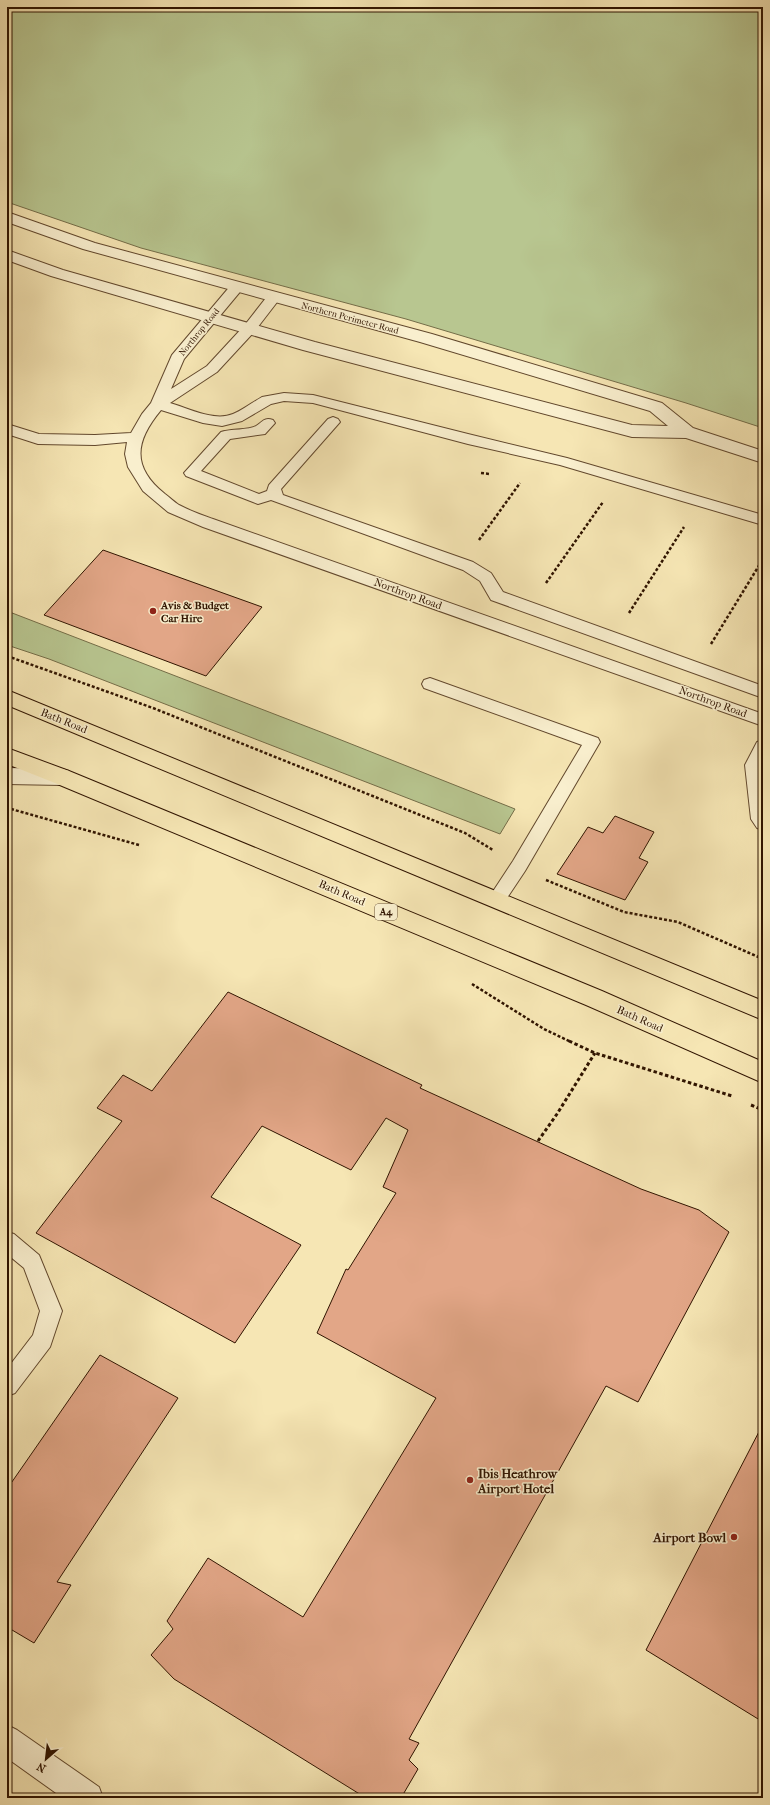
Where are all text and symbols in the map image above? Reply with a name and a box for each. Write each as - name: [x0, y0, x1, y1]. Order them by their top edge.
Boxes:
- street label: Northern Perimeter Road: [300, 300, 400, 336]
- street label: Northrop Road: [177, 306, 221, 358]
- street label: Northrop Road: [372, 576, 445, 613]
- place label: Avis & Budget Car Hire: [160, 599, 230, 625]
- marker: Avis & Budget Car Hire: [148, 606, 158, 616]
- street label: Northrop Road: [677, 684, 750, 721]
- street label: Bath Road: [39, 706, 90, 737]
- street label: Bath Road: [317, 877, 368, 909]
- road number: A4: [375, 904, 397, 920]
- street label: Bath Road: [615, 1003, 666, 1035]
- place label: Ibis Heathrow Airport Hotel: [477, 1466, 559, 1497]
- marker: Ibis Heathrow Airport Hotel: [465, 1475, 475, 1485]
- place label: Airport Bowl: [652, 1530, 726, 1546]
- marker: Airport Bowl: [729, 1532, 739, 1542]
- north arrow: [26, 1739, 66, 1779]
- text: N: [34, 1759, 48, 1775]

